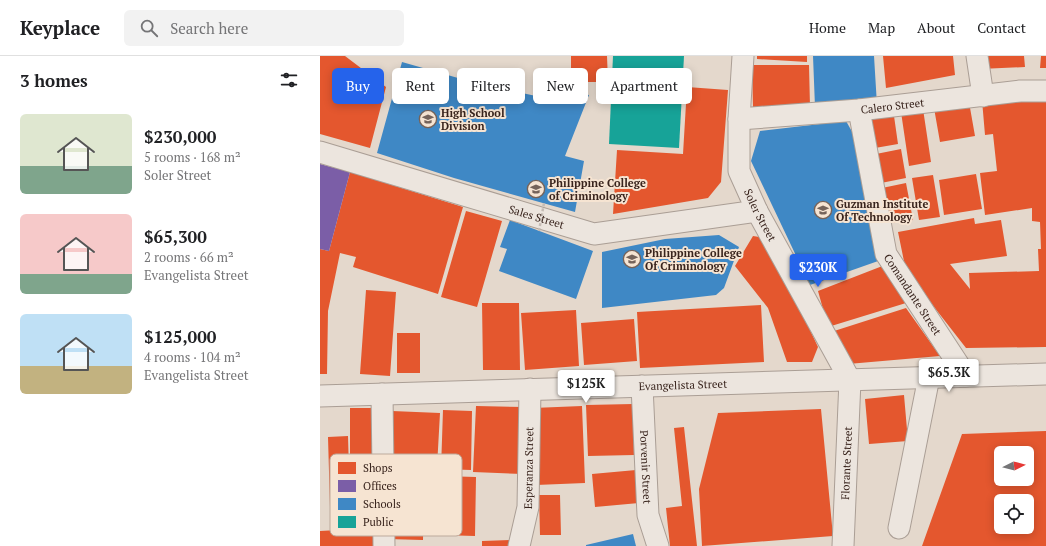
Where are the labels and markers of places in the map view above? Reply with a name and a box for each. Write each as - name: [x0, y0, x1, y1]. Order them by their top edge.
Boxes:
- place label: High School Division: [441, 106, 505, 133]
- school or university icon: High School Division: [418, 109, 438, 129]
- place label: Philippine College of Criminology: [549, 176, 646, 203]
- school or university icon: Philippine College of Criminology: [526, 179, 546, 199]
- place label: Guzman Institute Of Technology: [836, 197, 928, 224]
- school or university icon: Guzman Institute Of Technology: [813, 200, 833, 220]
- place label: Philippine College Of Criminology: [645, 246, 742, 273]
- school or university icon: Philippine College Of Criminology: [622, 249, 642, 269]
- pin: $230K: [790, 254, 846, 288]
- pin: $65.3K: [916, 359, 982, 393]
- pin: $125K: [558, 370, 614, 404]

